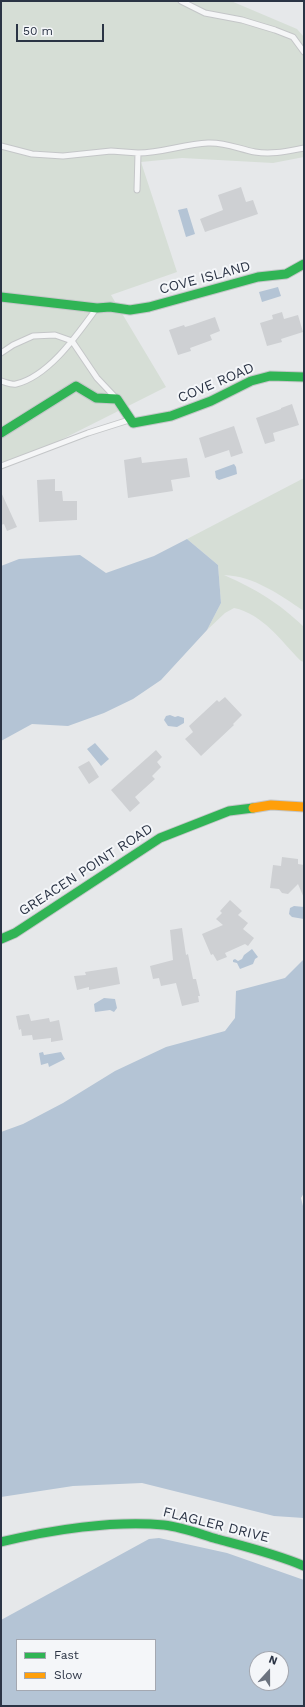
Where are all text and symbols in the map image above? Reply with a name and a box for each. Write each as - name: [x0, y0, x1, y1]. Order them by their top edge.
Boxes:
- scale bar: [18, 16, 106, 42]
- text: 50 m: [23, 24, 53, 38]
- street label: COVE ISLAND: [158, 258, 252, 298]
- street label: COVE ROAD: [175, 359, 257, 407]
- street label: GREACEN POINT ROAD: [16, 820, 156, 920]
- street label: FLAGLER DRIVE: [161, 1504, 271, 1546]
- legend: [16, 1639, 156, 1691]
- text: Fast: [54, 1648, 79, 1662]
- north arrow: [249, 1651, 289, 1691]
- text: N: [267, 1653, 279, 1668]
- text: Slow: [54, 1668, 82, 1682]

